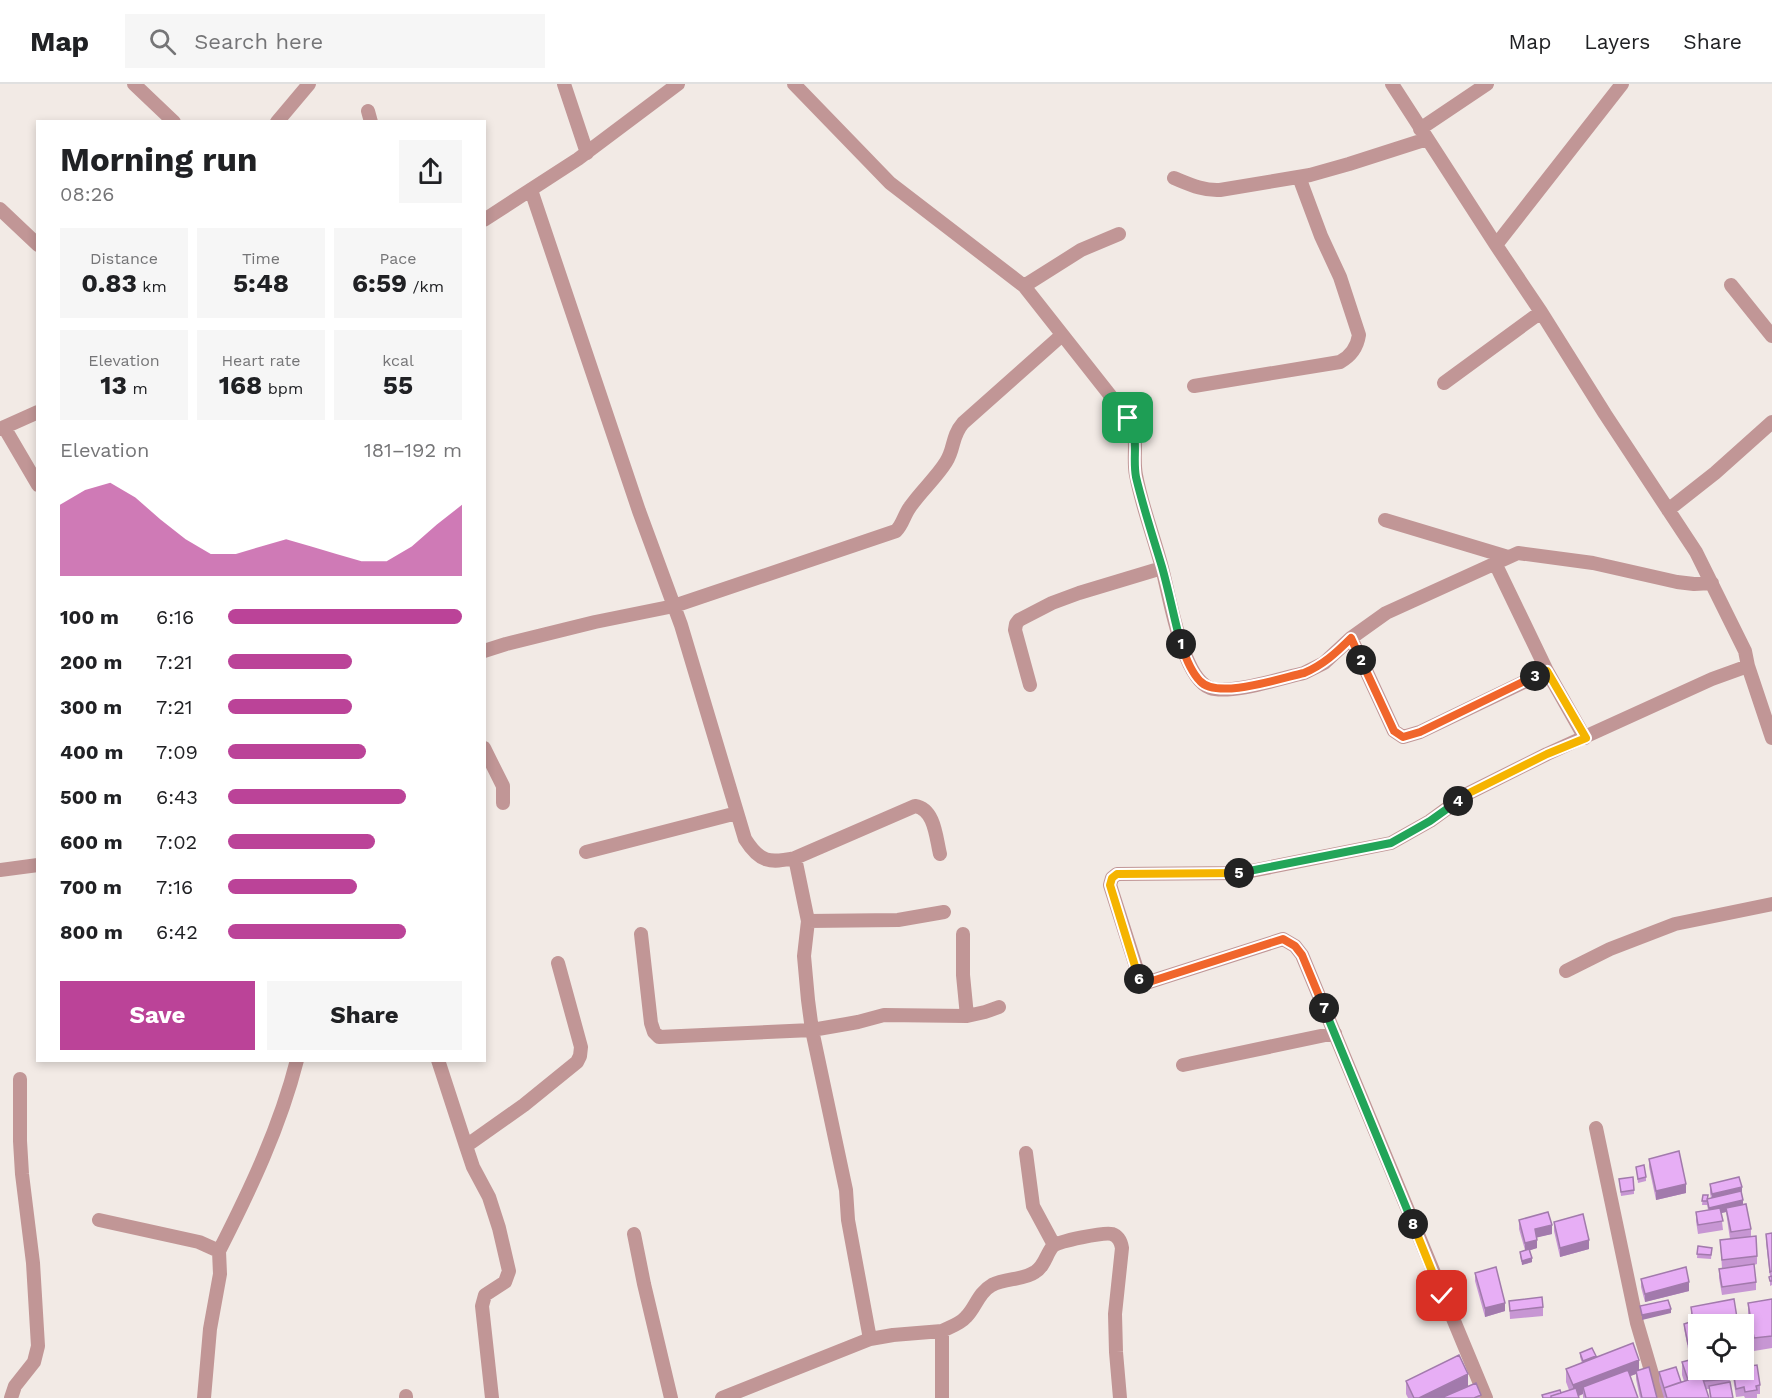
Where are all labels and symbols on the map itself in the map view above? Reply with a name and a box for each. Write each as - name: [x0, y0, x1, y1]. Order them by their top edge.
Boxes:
- pin: [1102, 392, 1153, 443]
- pin: 1: [1166, 629, 1196, 659]
- pin: 2: [1346, 645, 1376, 675]
- pin: 3: [1520, 661, 1550, 691]
- pin: 4: [1443, 786, 1473, 816]
- pin: 5: [1224, 858, 1254, 888]
- pin: 6: [1124, 964, 1154, 994]
- pin: 7: [1309, 993, 1339, 1023]
- pin: 8: [1398, 1209, 1428, 1239]
- pin: [1416, 1270, 1467, 1321]

